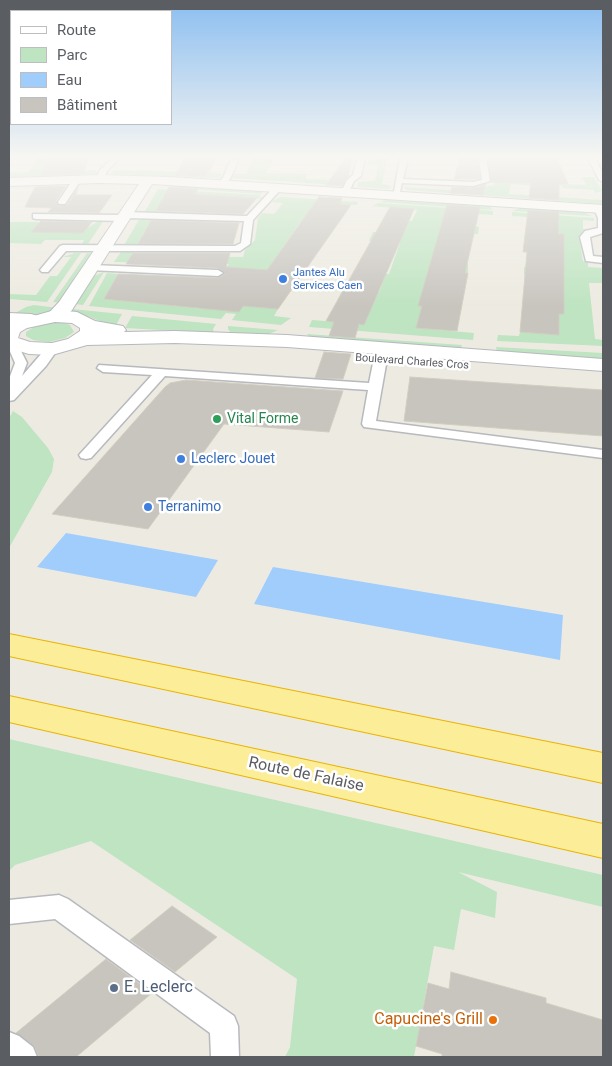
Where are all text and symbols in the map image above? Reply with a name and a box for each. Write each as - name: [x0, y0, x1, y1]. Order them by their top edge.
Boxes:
- legend: [10, 10, 172, 125]
- text: Route: [57, 21, 96, 39]
- text: Parc: [57, 46, 87, 64]
- text: Eau: [57, 71, 82, 89]
- text: Bâtiment: [57, 96, 117, 114]
- place label: Jantes Alu Services Caen: [293, 266, 362, 292]
- marker: Jantes Alu Services Caen: [277, 273, 289, 285]
- street label: Boulevard Charles Cros: [355, 351, 469, 373]
- place label: Vital Forme: [227, 411, 298, 427]
- marker: Vital Forme: [211, 413, 223, 425]
- place label: Leclerc Jouet: [191, 451, 275, 467]
- marker: Leclerc Jouet: [175, 453, 187, 465]
- place label: Terranimo: [158, 499, 221, 515]
- marker: Terranimo: [142, 501, 154, 513]
- street label: Route de Falaise: [247, 753, 365, 797]
- place label: E. Leclerc: [124, 978, 193, 998]
- marker: E. Leclerc: [108, 982, 120, 994]
- place label: Capucine's Grill: [374, 1010, 483, 1030]
- marker: Capucine's Grill: [487, 1014, 499, 1026]

